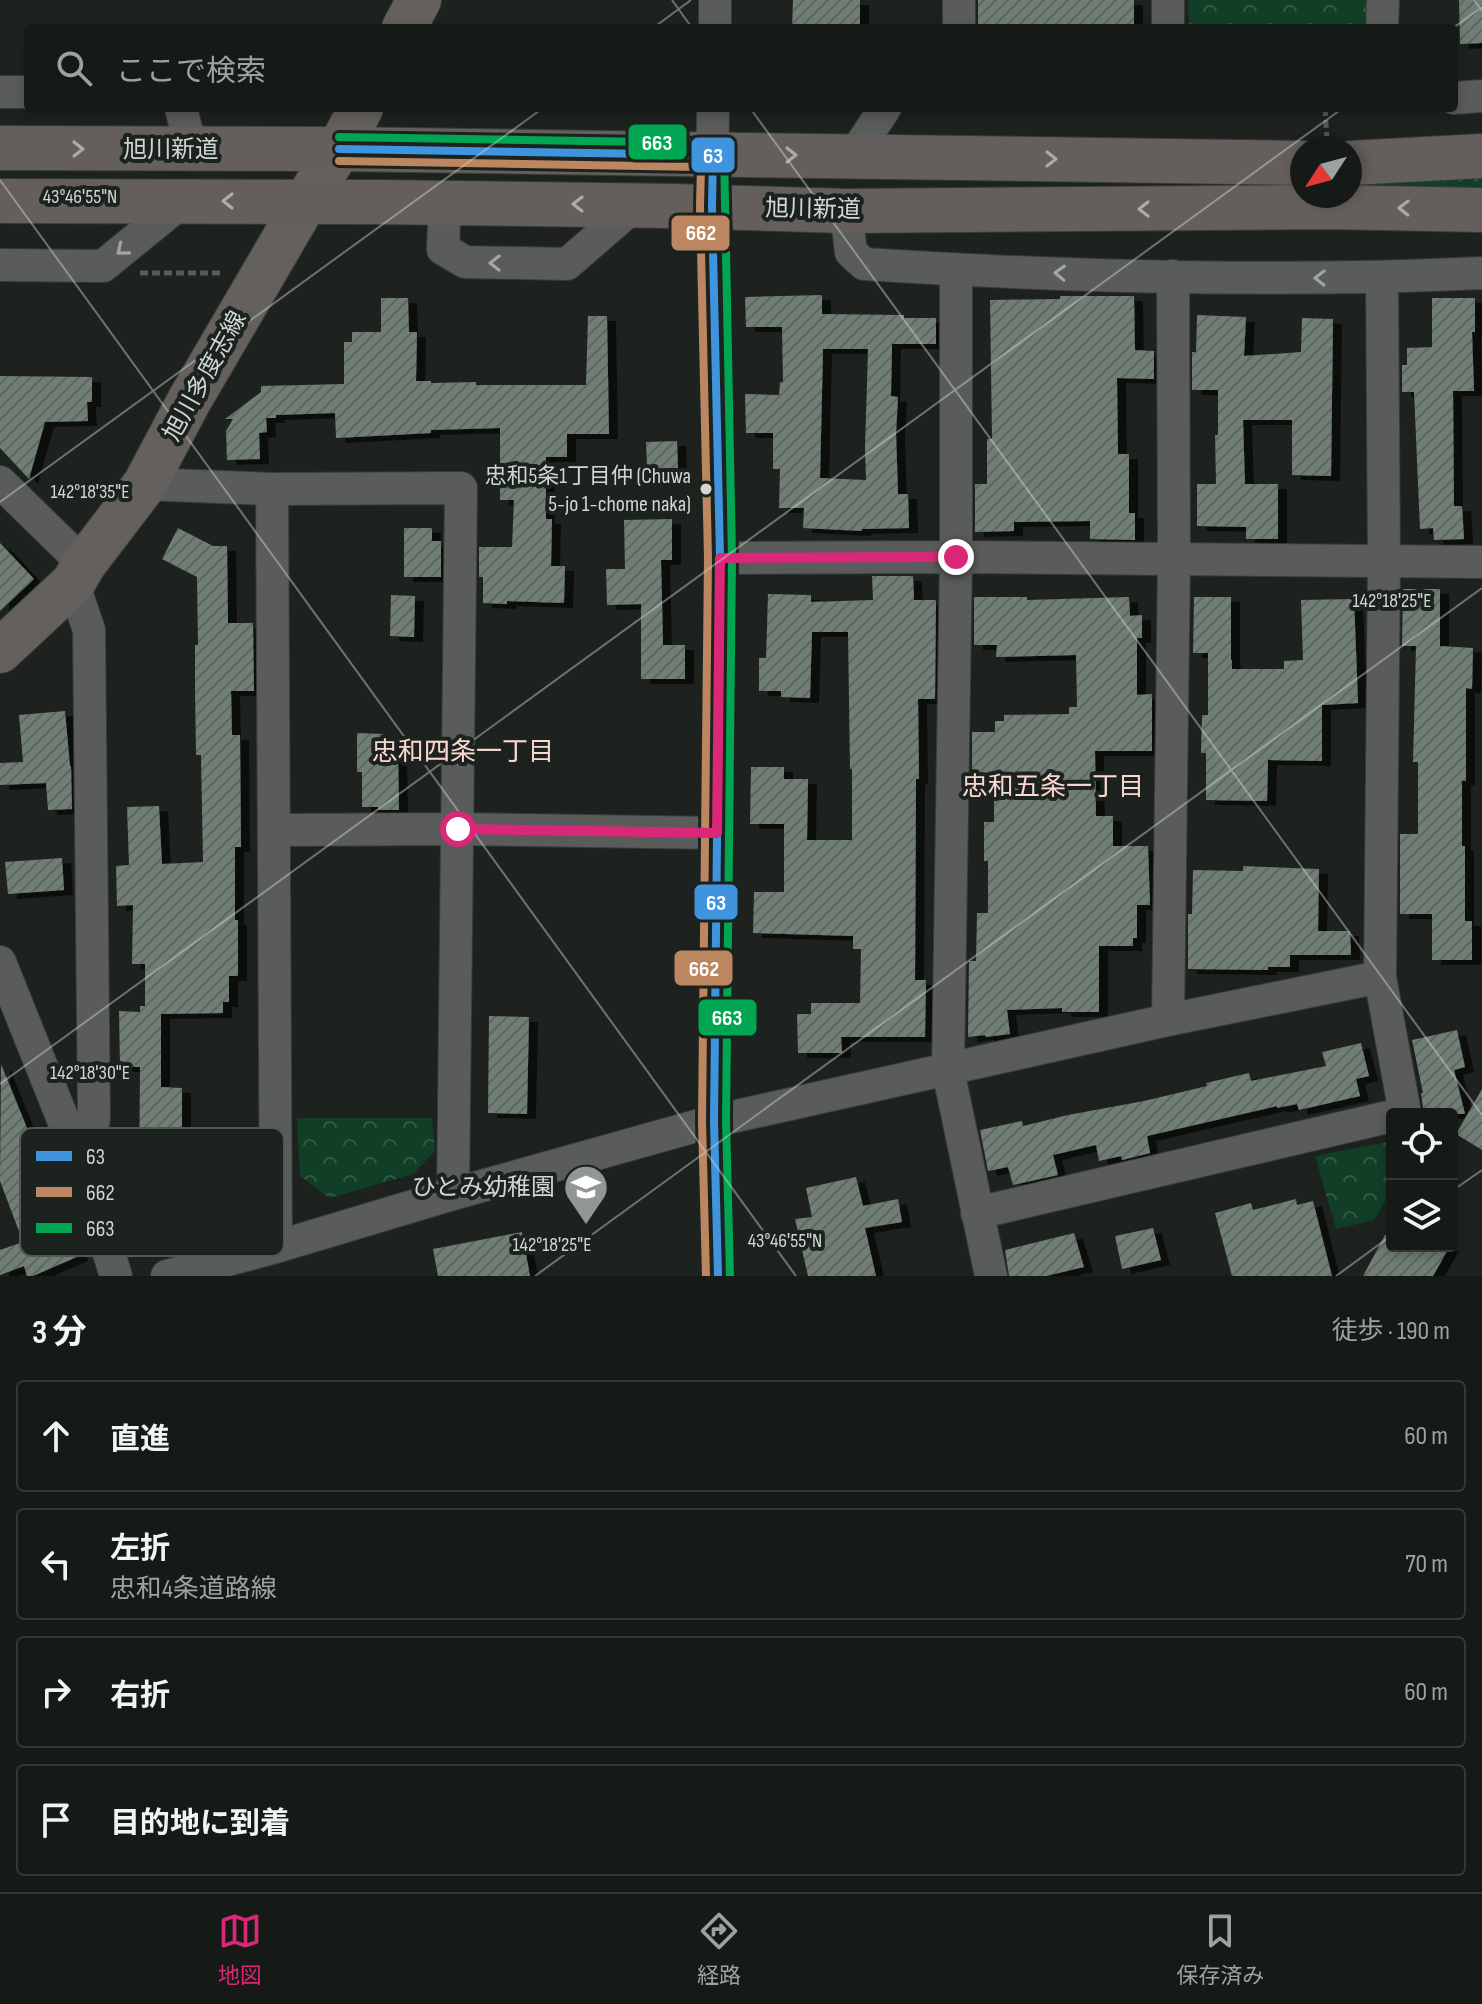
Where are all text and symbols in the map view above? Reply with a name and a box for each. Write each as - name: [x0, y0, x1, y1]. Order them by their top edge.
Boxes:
- search box: [24, 24, 1458, 112]
- icon: search: [52, 46, 96, 90]
- text: ここで検索: [116, 54, 266, 90]
- line badge: 663: [627, 123, 688, 161]
- text: 663: [642, 130, 672, 157]
- street label: 旭川新道: [123, 135, 219, 164]
- line badge: 63: [690, 136, 736, 174]
- north arrow: [1290, 136, 1362, 208]
- one-way arrow: [72, 140, 85, 157]
- text: 63: [703, 143, 723, 170]
- one-way arrow: [785, 146, 798, 164]
- one-way arrow: [1045, 150, 1058, 167]
- text: 43°46'55"N: [43, 185, 117, 209]
- one-way arrow: [221, 192, 234, 210]
- street label: 旭川新道: [765, 194, 861, 224]
- one-way arrow: [571, 196, 584, 213]
- one-way arrow: [1137, 200, 1150, 217]
- one-way arrow: [1397, 200, 1410, 217]
- line badge: 662: [670, 214, 731, 252]
- text: 662: [686, 220, 716, 247]
- one-way arrow: [117, 240, 131, 255]
- one-way arrow: [488, 254, 501, 271]
- one-way arrow: [1053, 264, 1066, 282]
- one-way arrow: [1313, 269, 1326, 287]
- street label: 旭川多度志線: [157, 306, 253, 446]
- place label: 忠和5条1丁目仲 (Chuwa 5-jo 1-chome naka): [484, 463, 691, 518]
- text: 142°18'35"E: [51, 480, 129, 504]
- marker: 忠和5条1丁目仲 (Chuwa 5-jo 1-chome naka): [698, 481, 714, 497]
- route end: [938, 539, 974, 575]
- text: 142°18'25"E: [1353, 589, 1431, 613]
- district label: 忠和四条一丁目: [372, 737, 554, 768]
- district label: 忠和五条一丁目: [962, 772, 1144, 803]
- route start: [440, 811, 476, 847]
- line badge: 63: [693, 883, 739, 921]
- text: 63: [706, 890, 726, 917]
- line badge: 662: [673, 949, 734, 987]
- text: 662: [689, 956, 719, 983]
- line badge: 663: [697, 998, 758, 1037]
- text: 663: [712, 1005, 742, 1032]
- text: 142°18'30"E: [50, 1061, 130, 1085]
- map controls: [1386, 1108, 1458, 1252]
- button: locate: [1386, 1108, 1458, 1180]
- legend: [20, 1128, 284, 1256]
- text: 63: [86, 1144, 105, 1171]
- school or university icon: ひとみ幼稚園: [562, 1163, 610, 1226]
- place label: ひとみ幼稚園: [412, 1173, 555, 1202]
- text: 662: [86, 1180, 115, 1207]
- button: layers: [1386, 1180, 1458, 1252]
- text: 663: [86, 1216, 115, 1243]
- text: 43°46'55"N: [748, 1229, 822, 1253]
- text: 142°18'25"E: [513, 1233, 591, 1257]
- text: 3 分: [32, 1312, 87, 1353]
- text: 徒歩 · 190 m: [1332, 1316, 1450, 1347]
- icon: ahead: [34, 1414, 78, 1458]
- text: 60 m: [1404, 1421, 1448, 1452]
- text: 直進: [110, 1422, 170, 1458]
- text: 左折: [110, 1531, 170, 1567]
- icon: left: [34, 1542, 78, 1586]
- text: 70 m: [1405, 1549, 1448, 1580]
- text: 忠和4条道路線: [110, 1574, 277, 1605]
- icon: right: [34, 1670, 78, 1714]
- text: 60 m: [1404, 1677, 1448, 1708]
- text: 右折: [110, 1678, 170, 1714]
- icon: arrive: [34, 1798, 78, 1842]
- text: 目的地に到着: [110, 1806, 290, 1842]
- tab: 地図: [218, 1909, 262, 1990]
- tab: 経路: [697, 1909, 741, 1990]
- tab: 保存済み: [1176, 1909, 1264, 1990]

